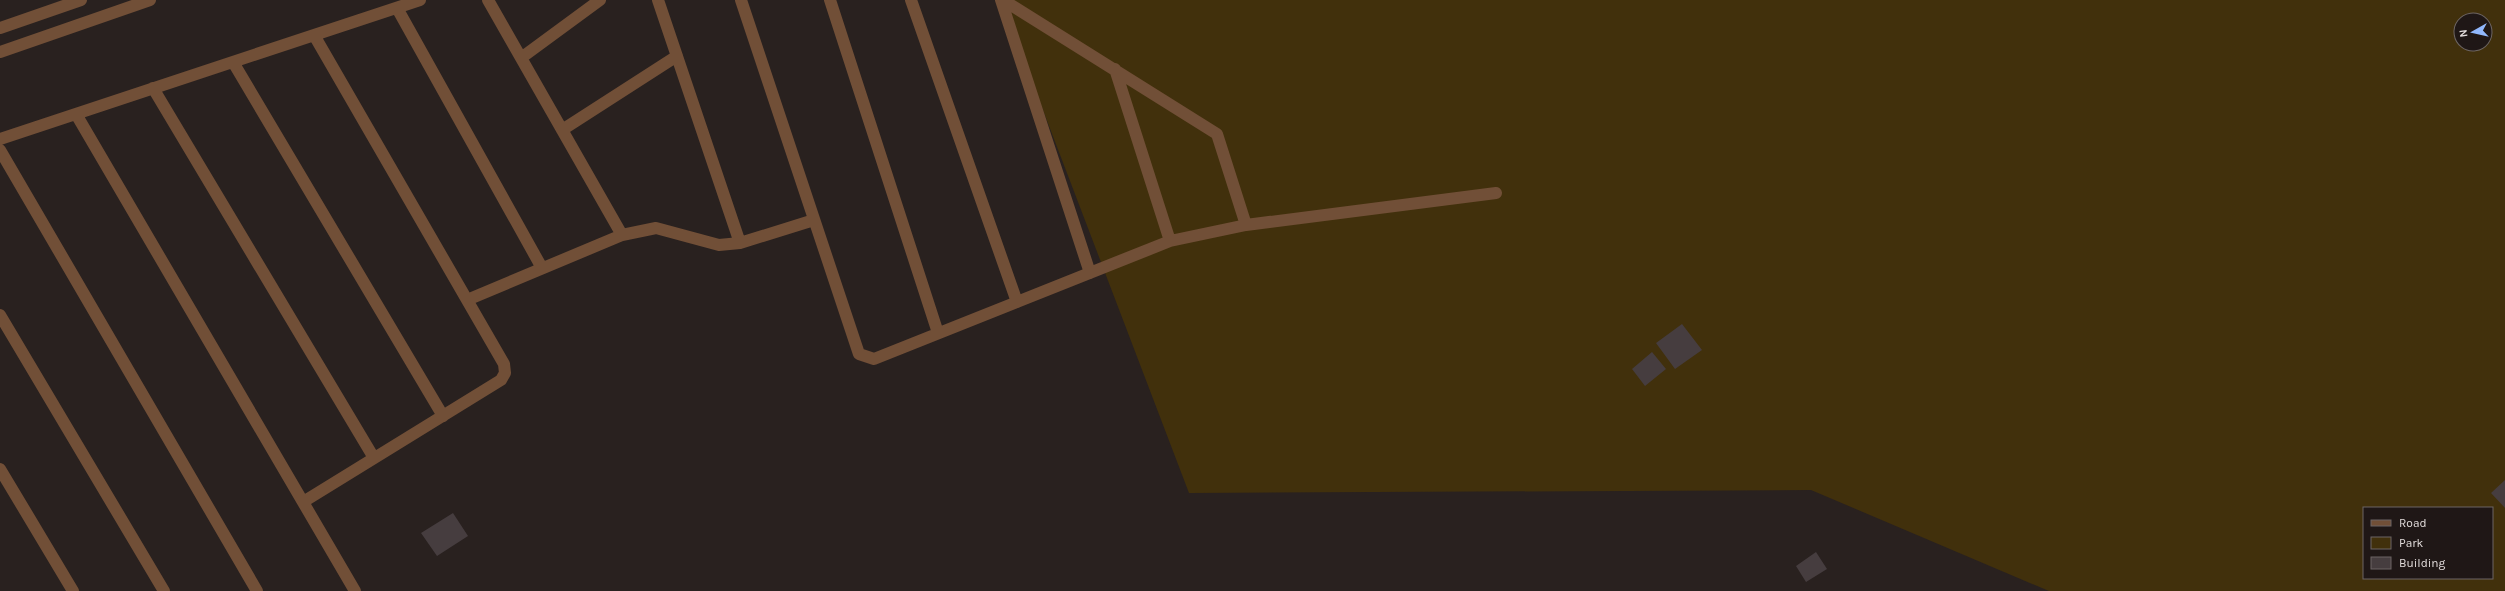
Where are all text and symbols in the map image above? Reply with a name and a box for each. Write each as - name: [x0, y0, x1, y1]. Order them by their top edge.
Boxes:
- north arrow: [2453, 12, 2493, 52]
- text: N: [2457, 29, 2471, 38]
- legend: [2363, 507, 2493, 579]
- text: Road: [2399, 516, 2427, 530]
- text: Park: [2399, 536, 2424, 550]
- text: Building: [2399, 556, 2446, 570]

